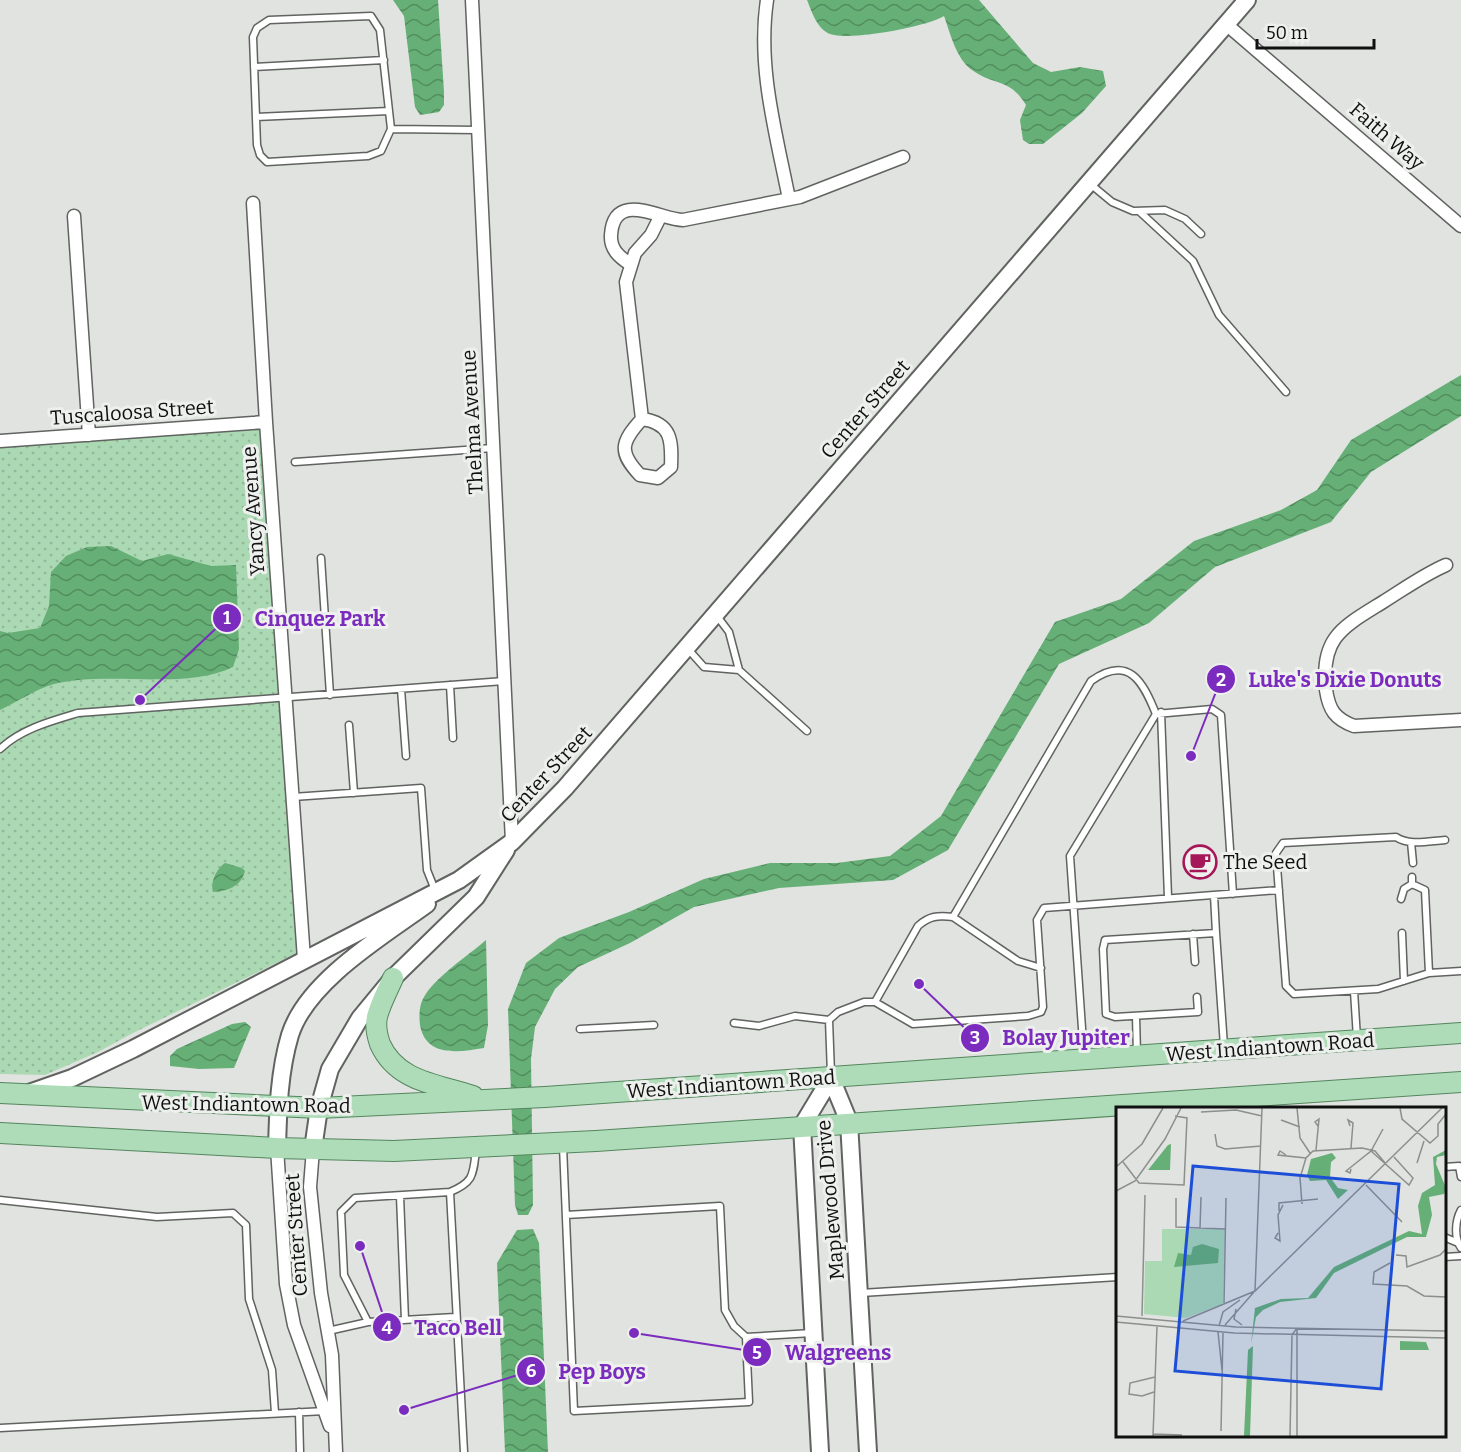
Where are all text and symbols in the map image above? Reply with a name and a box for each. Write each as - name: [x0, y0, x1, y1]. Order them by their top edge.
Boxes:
- scale bar: [1257, 12, 1374, 50]
- text: 50 m: [1266, 22, 1308, 44]
- street label: Faith Way: [1345, 97, 1429, 175]
- street label: Thelma Avenue: [456, 349, 488, 495]
- street label: Center Street: [816, 355, 914, 463]
- street label: Tuscaloosa Street: [49, 394, 215, 430]
- street label: Yancy Avenue: [237, 446, 269, 576]
- callout: Cinquez Park: [212, 599, 397, 638]
- text: Cinquez Park: [255, 606, 386, 632]
- text: 1: [223, 607, 231, 629]
- callout: Luke's Dixie Donuts: [1206, 660, 1453, 699]
- text: Luke's Dixie Donuts: [1248, 667, 1442, 693]
- text: 2: [1216, 669, 1226, 691]
- street label: Center Street: [495, 721, 597, 827]
- cafe icon: The Seed: [1182, 844, 1218, 880]
- place label: The Seed: [1223, 850, 1307, 874]
- callout: Bolay Jupiter: [960, 1019, 1142, 1058]
- text: Bolay Jupiter: [1002, 1025, 1130, 1051]
- text: 3: [970, 1027, 980, 1049]
- street label: West Indiantown Road: [1165, 1028, 1375, 1066]
- street label: West Indiantown Road: [626, 1065, 836, 1103]
- street label: West Indiantown Road: [141, 1090, 351, 1118]
- inset map: [1116, 1107, 1446, 1437]
- street label: Maplewood Drive: [811, 1119, 849, 1281]
- street label: Center Street: [280, 1173, 312, 1297]
- callout: Taco Bell: [372, 1308, 514, 1347]
- text: Taco Bell: [414, 1315, 503, 1341]
- text: 4: [382, 1317, 393, 1339]
- callout: Walgreens: [742, 1333, 903, 1372]
- text: Walgreens: [785, 1340, 891, 1366]
- text: 5: [752, 1342, 762, 1364]
- callout: Pep Boys: [516, 1352, 657, 1391]
- text: Pep Boys: [558, 1359, 646, 1385]
- text: 6: [526, 1360, 537, 1382]

